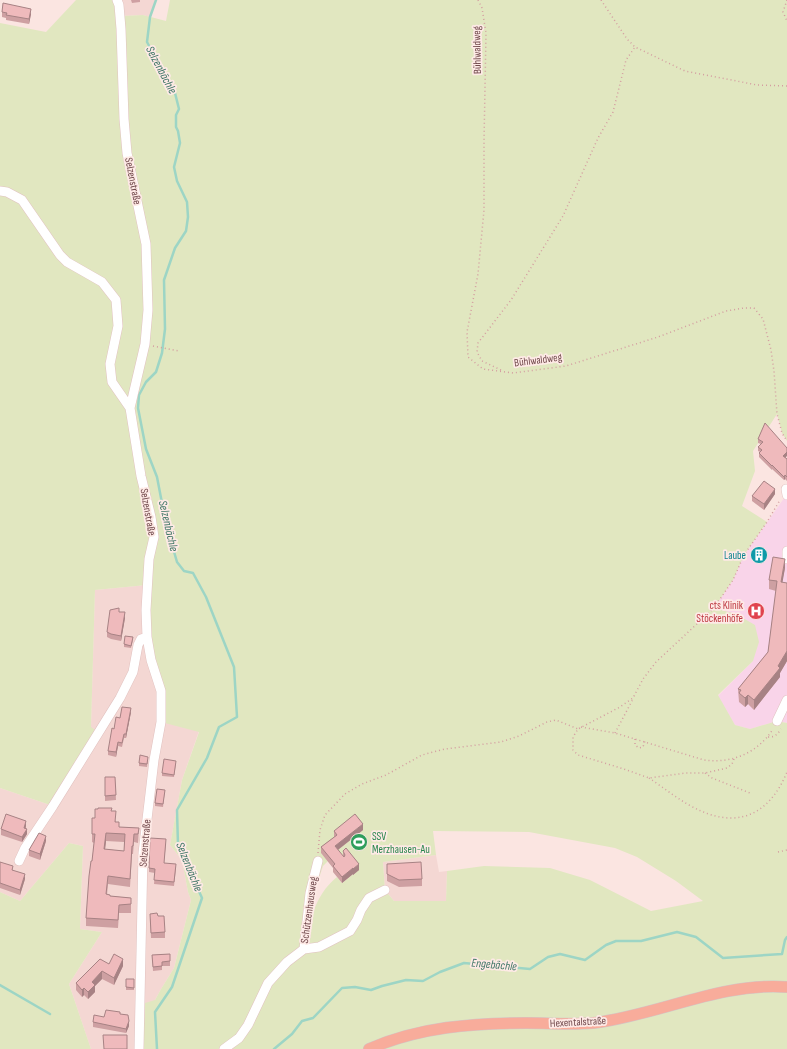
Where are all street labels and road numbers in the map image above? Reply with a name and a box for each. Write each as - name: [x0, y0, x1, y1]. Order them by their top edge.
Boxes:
- street label: Bühlwaldweg: [470, 25, 484, 74]
- street label: Selzenstraße: [122, 156, 144, 206]
- street label: Bühlwaldweg: [513, 351, 563, 369]
- street label: Selzenstraße: [137, 487, 159, 537]
- street label: Selzenstraße: [136, 819, 154, 867]
- street label: Schützenhausweg: [298, 875, 320, 944]
- street label: Hexentalstraße: [550, 1014, 606, 1030]

